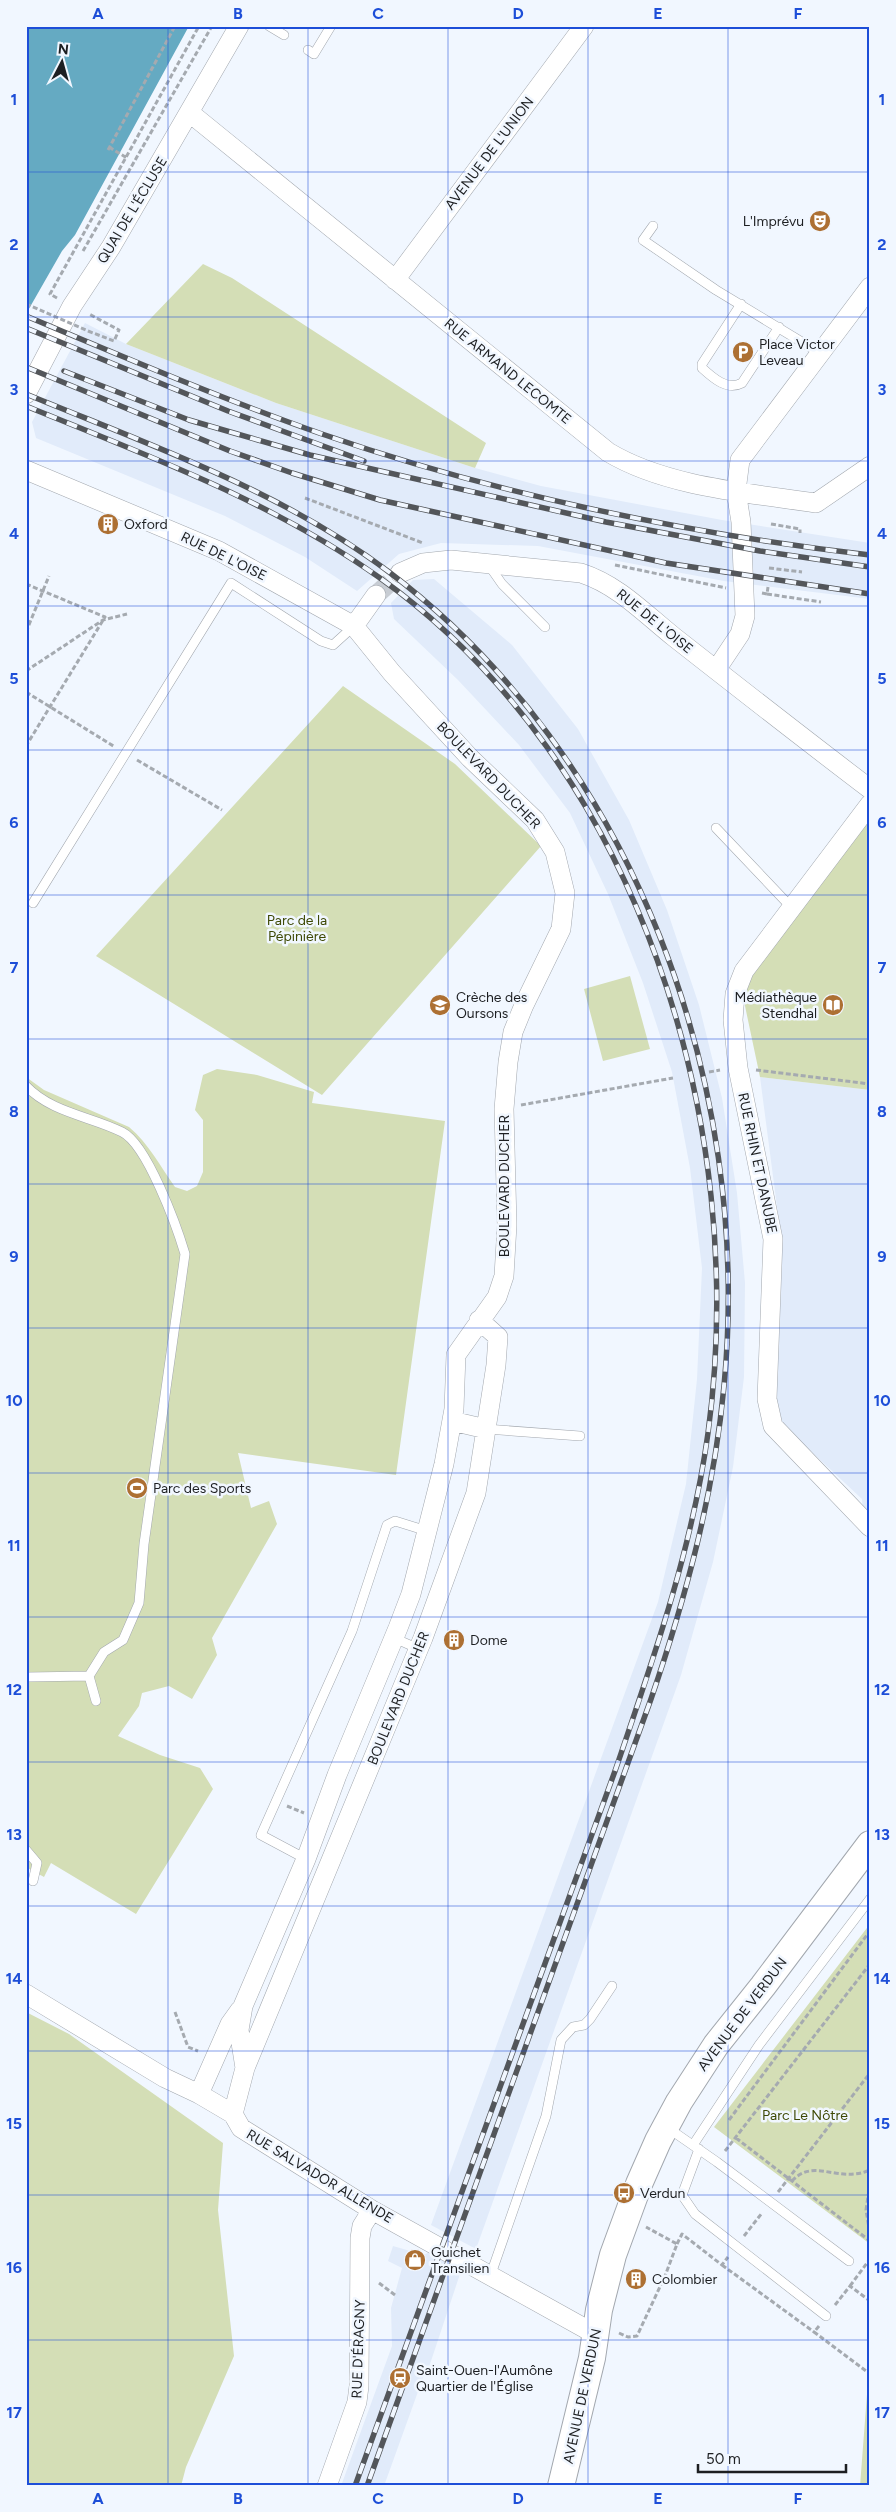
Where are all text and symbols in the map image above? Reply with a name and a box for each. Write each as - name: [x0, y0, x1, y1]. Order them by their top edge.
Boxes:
- text: A: [92, 4, 104, 23]
- text: B: [233, 4, 243, 23]
- text: C: [372, 4, 384, 23]
- text: D: [512, 4, 524, 23]
- text: E: [653, 4, 663, 23]
- text: F: [794, 4, 803, 23]
- north arrow: [38, 38, 88, 88]
- text: N: [57, 41, 70, 59]
- text: 1: [11, 90, 17, 109]
- text: 1: [879, 90, 885, 109]
- street label: AVENUE DE L'UNION: [441, 93, 537, 213]
- street label: QUAI DE L'ÉCLUSE: [94, 154, 171, 267]
- theatre icon: L'Imprévu: [808, 209, 832, 233]
- place label: L'Imprévu: [743, 213, 804, 230]
- text: 2: [9, 235, 19, 254]
- text: 2: [877, 235, 887, 254]
- street label: RUE ARMAND LECOMTE: [441, 315, 575, 428]
- place label: Place Victor Leveau: [759, 336, 835, 369]
- parking icon: Place Victor Leveau: [731, 340, 755, 364]
- text: 3: [10, 380, 19, 399]
- text: 3: [878, 380, 887, 399]
- building icon: Oxford: [96, 512, 120, 536]
- place label: Oxford: [124, 516, 168, 533]
- text: 4: [9, 524, 19, 543]
- text: 4: [877, 524, 887, 543]
- street label: RUE DE L'OISE: [178, 528, 269, 585]
- street label: RUE DE L'OISE: [613, 585, 696, 657]
- text: 5: [9, 669, 19, 688]
- text: 5: [877, 669, 887, 688]
- street label: BOULEVARD DUCHER: [433, 718, 544, 833]
- text: 6: [9, 813, 19, 832]
- text: 6: [877, 813, 887, 832]
- park label: Parc de la Pépinière: [267, 912, 327, 945]
- text: 7: [10, 958, 19, 977]
- text: 7: [878, 958, 887, 977]
- place label: Crèche des Oursons: [456, 989, 527, 1022]
- place label: Médiathèque Stendhal: [735, 989, 817, 1022]
- school or university icon: Crèche des Oursons: [428, 993, 452, 1017]
- library icon: Médiathèque Stendhal: [821, 993, 845, 1017]
- street label: RUE RHIN ET DANUBE: [734, 1091, 781, 1235]
- text: 8: [9, 1102, 19, 1121]
- text: 8: [877, 1102, 887, 1121]
- street label: BOULEVARD DUCHER: [496, 1115, 513, 1257]
- text: 9: [9, 1247, 19, 1266]
- text: 9: [877, 1247, 887, 1266]
- text: 10: [5, 1391, 23, 1410]
- text: 10: [873, 1391, 891, 1410]
- sports icon: Parc des Sports: [125, 1476, 149, 1500]
- place label: Parc des Sports: [153, 1480, 251, 1497]
- text: 11: [7, 1536, 21, 1555]
- text: 11: [875, 1536, 889, 1555]
- building icon: Dome: [442, 1628, 466, 1652]
- street label: BOULEVARD DUCHER: [364, 1629, 433, 1767]
- place label: Dome: [470, 1632, 508, 1649]
- text: 12: [6, 1680, 22, 1699]
- text: 12: [874, 1680, 890, 1699]
- text: 13: [6, 1825, 22, 1844]
- text: 13: [874, 1825, 890, 1844]
- street label: AVENUE DE VERDUN: [694, 1954, 791, 2074]
- text: 14: [6, 1969, 22, 1988]
- text: 14: [874, 1969, 890, 1988]
- park label: Parc Le Nôtre: [762, 2107, 848, 2124]
- text: 15: [6, 2114, 22, 2133]
- text: 15: [874, 2114, 890, 2133]
- street label: RUE SALVADOR ALLENDE: [243, 2126, 396, 2227]
- bus stop icon: Verdun: [612, 2181, 636, 2205]
- place label: Verdun: [640, 2185, 686, 2202]
- place label: Guichet Transilien: [431, 2244, 490, 2277]
- shop icon: Guichet Transilien: [403, 2248, 427, 2272]
- text: 16: [6, 2258, 22, 2277]
- text: 16: [874, 2258, 890, 2277]
- building icon: Colombier: [624, 2267, 648, 2291]
- place label: Colombier: [652, 2271, 717, 2288]
- street label: RUE D'ÉRAGNY: [348, 2299, 369, 2399]
- street label: AVENUE DE VERDUN: [560, 2327, 605, 2465]
- place label: Saint-Ouen-l'Aumône Quartier de l'Église: [416, 2362, 553, 2395]
- station icon: Saint-Ouen-l'Aumône Quartier de l'Église: [388, 2366, 412, 2390]
- text: 17: [6, 2403, 22, 2422]
- text: 17: [874, 2403, 890, 2422]
- scale bar: [698, 2442, 846, 2474]
- text: 50 m: [706, 2450, 741, 2468]
- text: A: [92, 2489, 104, 2508]
- text: B: [233, 2489, 243, 2508]
- text: C: [372, 2489, 384, 2508]
- text: D: [512, 2489, 524, 2508]
- text: E: [653, 2489, 663, 2508]
- text: F: [794, 2489, 803, 2508]

